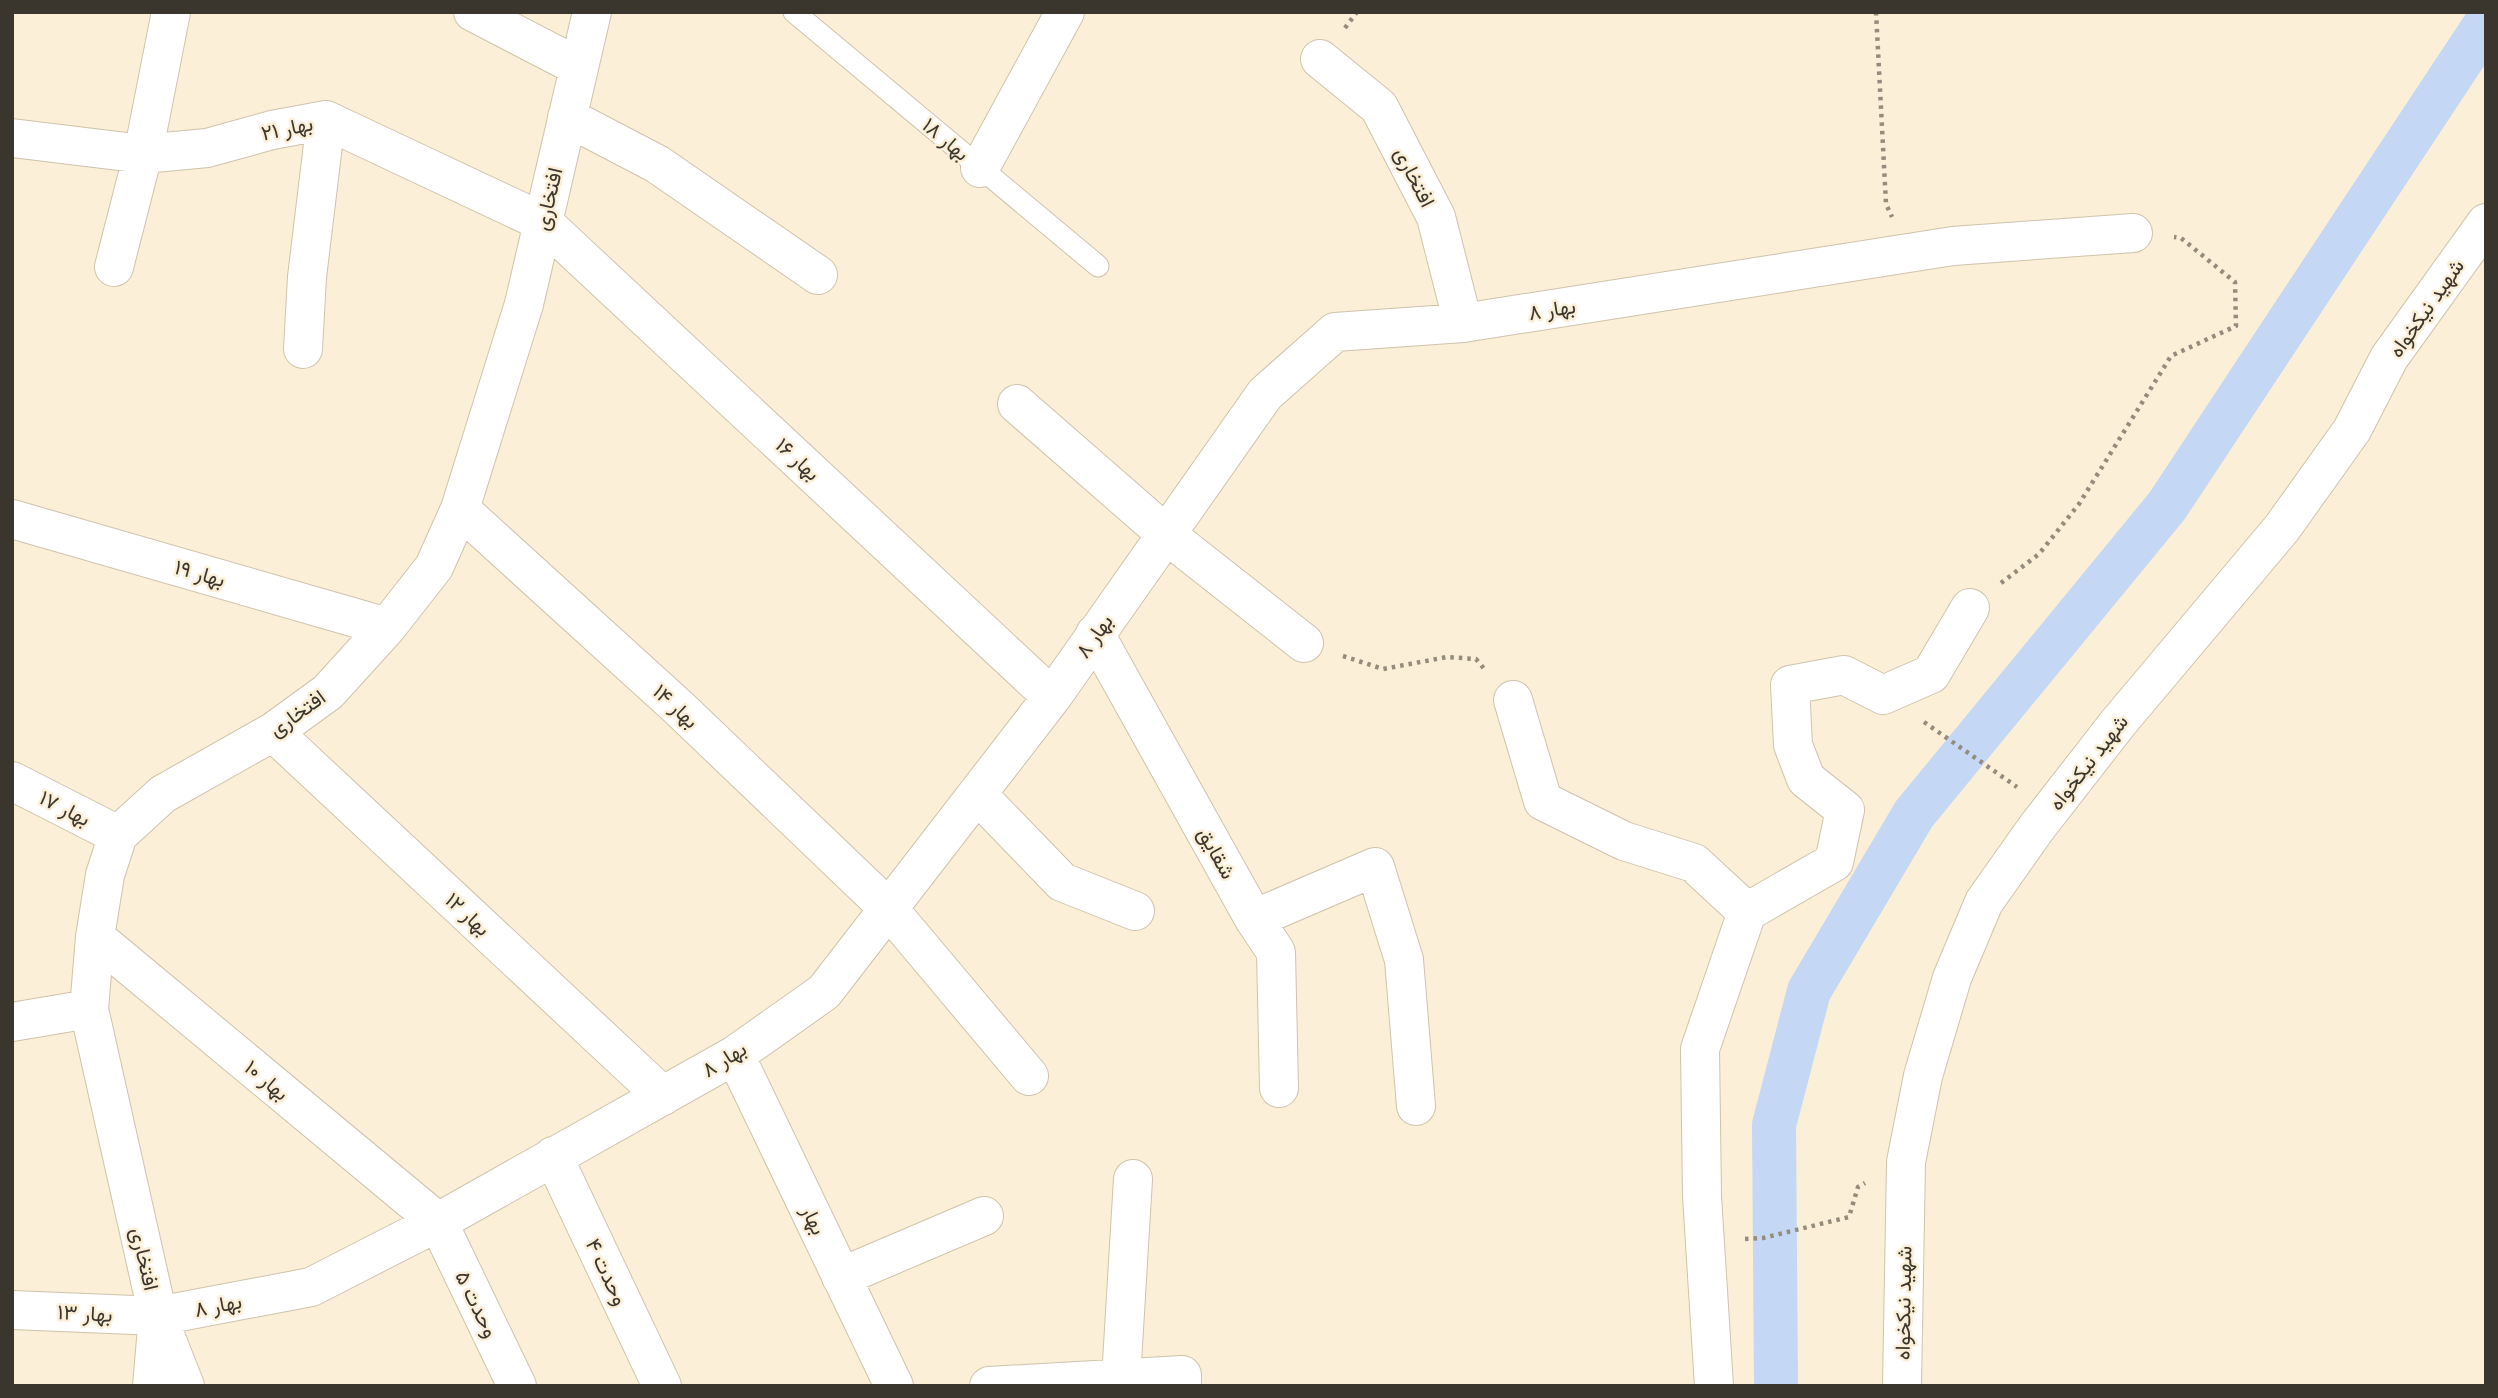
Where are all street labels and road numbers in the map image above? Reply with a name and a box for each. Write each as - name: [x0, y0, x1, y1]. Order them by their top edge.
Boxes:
- street label: بهار ۲۱: [259, 111, 315, 147]
- street label: بهار ۱۸: [917, 113, 974, 167]
- street label: افتخاری: [1388, 143, 1440, 212]
- street label: افتخاری: [530, 165, 568, 233]
- street label: شهید نیکخواه: [2384, 255, 2470, 363]
- street label: بهار ۸: [1527, 294, 1578, 326]
- street label: بهار ۱۶: [770, 433, 825, 486]
- street label: بهار ۱۹: [172, 555, 228, 593]
- street label: بهار ۸: [1071, 610, 1119, 663]
- street label: بهار ۱۴: [647, 679, 703, 734]
- street label: افتخاری: [264, 685, 331, 743]
- street label: شهید نیکخواه: [2044, 710, 2134, 815]
- street label: بهار ۱۷: [35, 786, 94, 832]
- street label: شقایق: [1193, 823, 1240, 883]
- street label: بهار ۱۲: [440, 888, 495, 942]
- street label: بهار ۸: [698, 1037, 751, 1083]
- street label: بهار ۱۰: [239, 1055, 294, 1106]
- street label: بهار: [795, 1201, 831, 1239]
- street label: افتخاری: [125, 1225, 163, 1293]
- street label: وحدت ۴: [580, 1235, 632, 1310]
- street label: شهید نیکخواه: [1891, 1246, 1917, 1360]
- street label: وحدت ۵: [449, 1267, 503, 1342]
- street label: بهار ۸: [192, 1289, 244, 1323]
- street label: بهار ۱۳: [57, 1300, 113, 1328]

